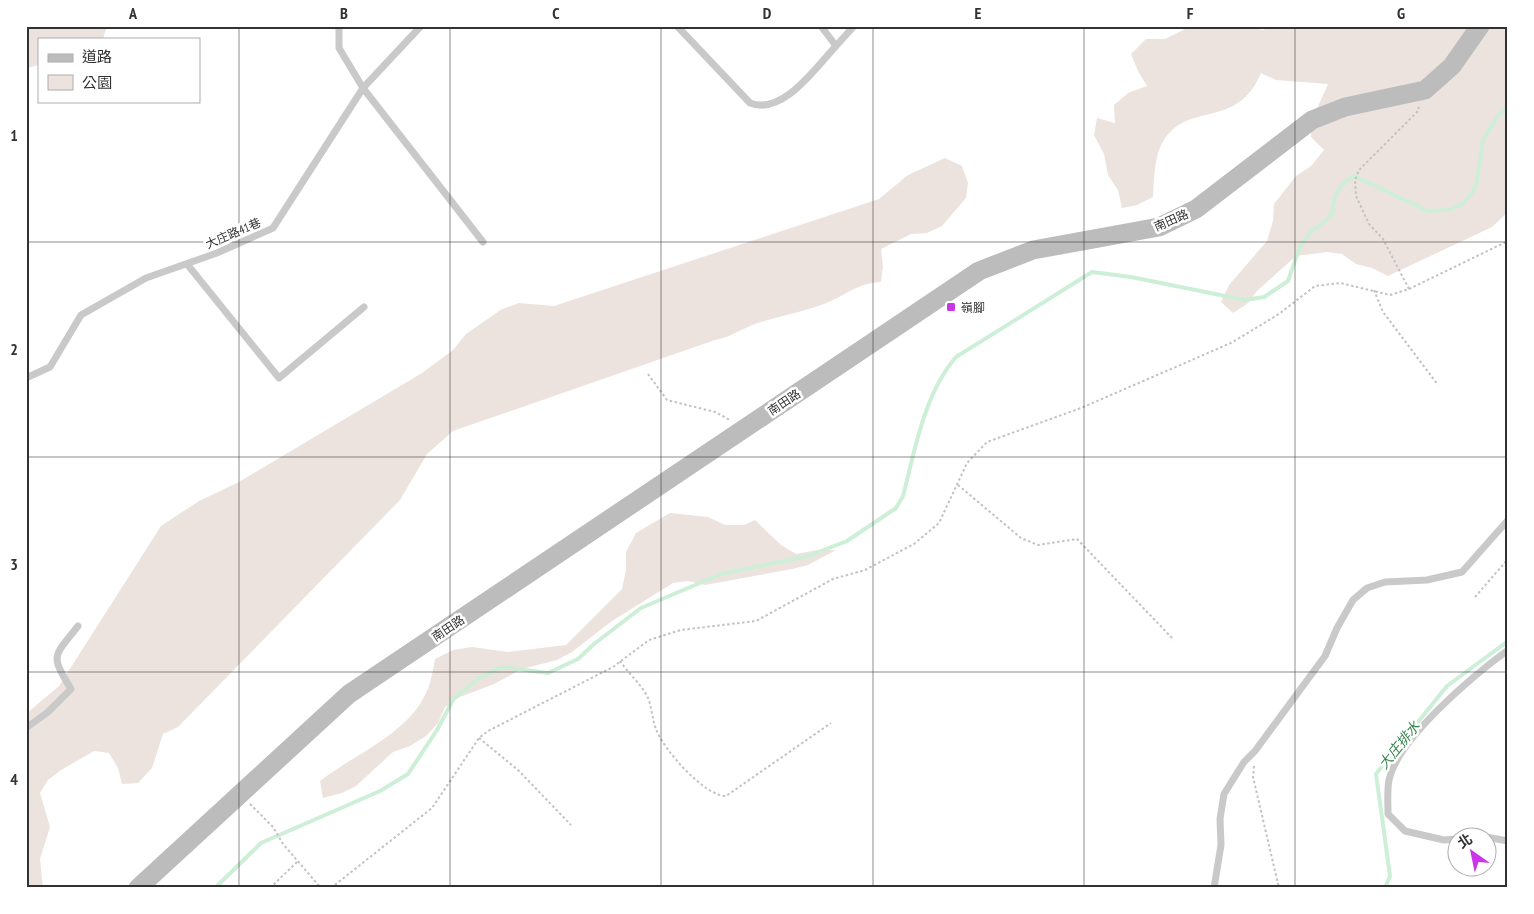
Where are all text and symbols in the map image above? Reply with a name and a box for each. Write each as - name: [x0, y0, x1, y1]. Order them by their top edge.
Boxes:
- text: A: [128, 3, 138, 23]
- text: B: [340, 3, 348, 23]
- text: C: [552, 3, 560, 23]
- text: D: [763, 3, 772, 23]
- text: E: [975, 3, 982, 23]
- text: F: [1187, 3, 1194, 23]
- text: G: [1397, 3, 1405, 23]
- legend: [38, 38, 200, 102]
- text: 道路: [82, 47, 112, 66]
- text: 公園: [82, 73, 112, 92]
- text: 1: [10, 125, 18, 145]
- street label: 南田路: [1151, 206, 1191, 234]
- street label: 大庄路41巷: [203, 215, 263, 251]
- place label: 嶺腳: [961, 300, 985, 315]
- marker: 嶺腳: [945, 301, 957, 313]
- text: 2: [10, 339, 18, 359]
- street label: 南田路: [765, 386, 803, 418]
- text: 3: [10, 554, 18, 574]
- street label: 南田路: [429, 612, 467, 644]
- water label: 大庄排水: [1374, 717, 1424, 772]
- text: 4: [10, 769, 18, 789]
- north arrow: [1446, 826, 1496, 876]
- text: 北: [1454, 830, 1476, 852]

